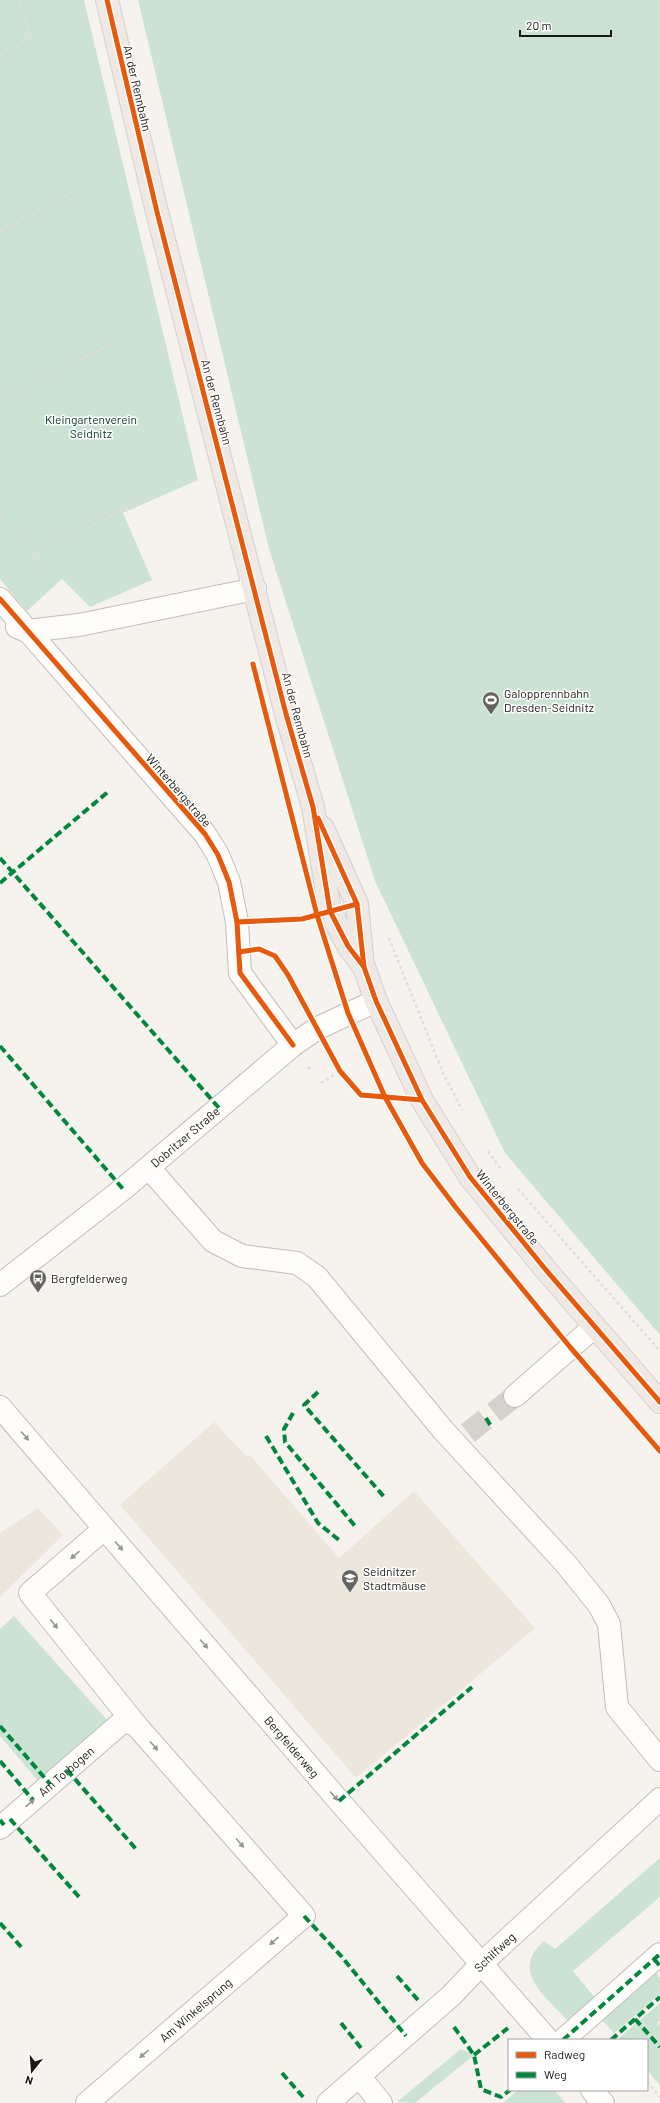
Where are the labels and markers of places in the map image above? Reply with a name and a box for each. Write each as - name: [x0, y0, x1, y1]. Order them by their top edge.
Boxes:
- place label: Galopprennbahn Dresden-Seidnitz: [504, 686, 594, 714]
- sports icon: Galopprennbahn Dresden-Seidnitz: [481, 690, 501, 715]
- bus stop icon: Bergfelderweg: [28, 1268, 48, 1293]
- place label: Bergfelderweg: [51, 1271, 127, 1285]
- place label: Seidnitzer Stadtmäuse: [363, 1564, 426, 1592]
- school or university icon: Seidnitzer Stadtmäuse: [340, 1568, 360, 1593]

